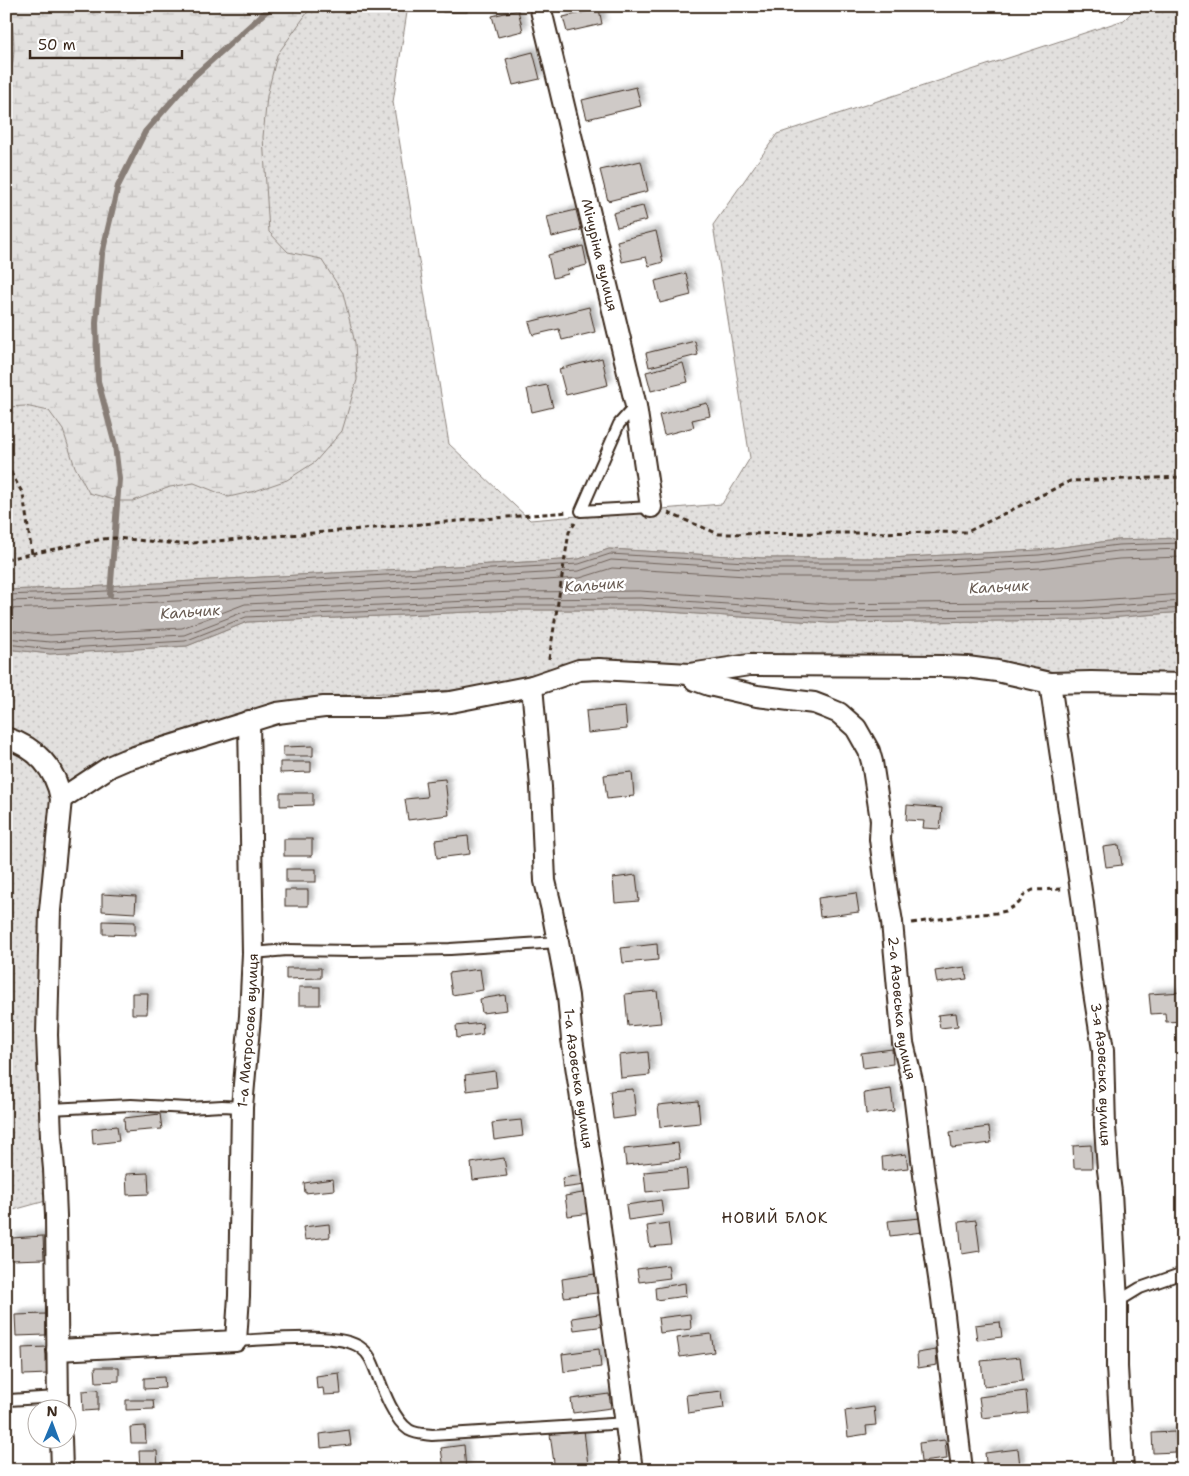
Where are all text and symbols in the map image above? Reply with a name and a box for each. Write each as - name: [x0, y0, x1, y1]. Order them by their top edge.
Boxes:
- scale bar: [30, 28, 182, 60]
- text: 50 m: [38, 35, 76, 55]
- street label: Мічуріна вулиця: [578, 197, 622, 313]
- water label: Кальчик: [563, 573, 626, 597]
- water label: Кальчик: [968, 575, 1031, 599]
- water label: Кальчик: [159, 600, 222, 624]
- street label: 2-а Азовська вулиця: [884, 936, 920, 1081]
- street label: 1-а Матросова вулиця: [233, 953, 262, 1109]
- street label: 3-я Азовська вулиця: [1087, 1001, 1115, 1147]
- street label: 1-а Азовська вулиця: [560, 1008, 597, 1150]
- district label: НОВИЙ БЛОК: [721, 1207, 829, 1228]
- north arrow: [28, 1398, 78, 1448]
- text: N: [47, 1402, 58, 1420]

